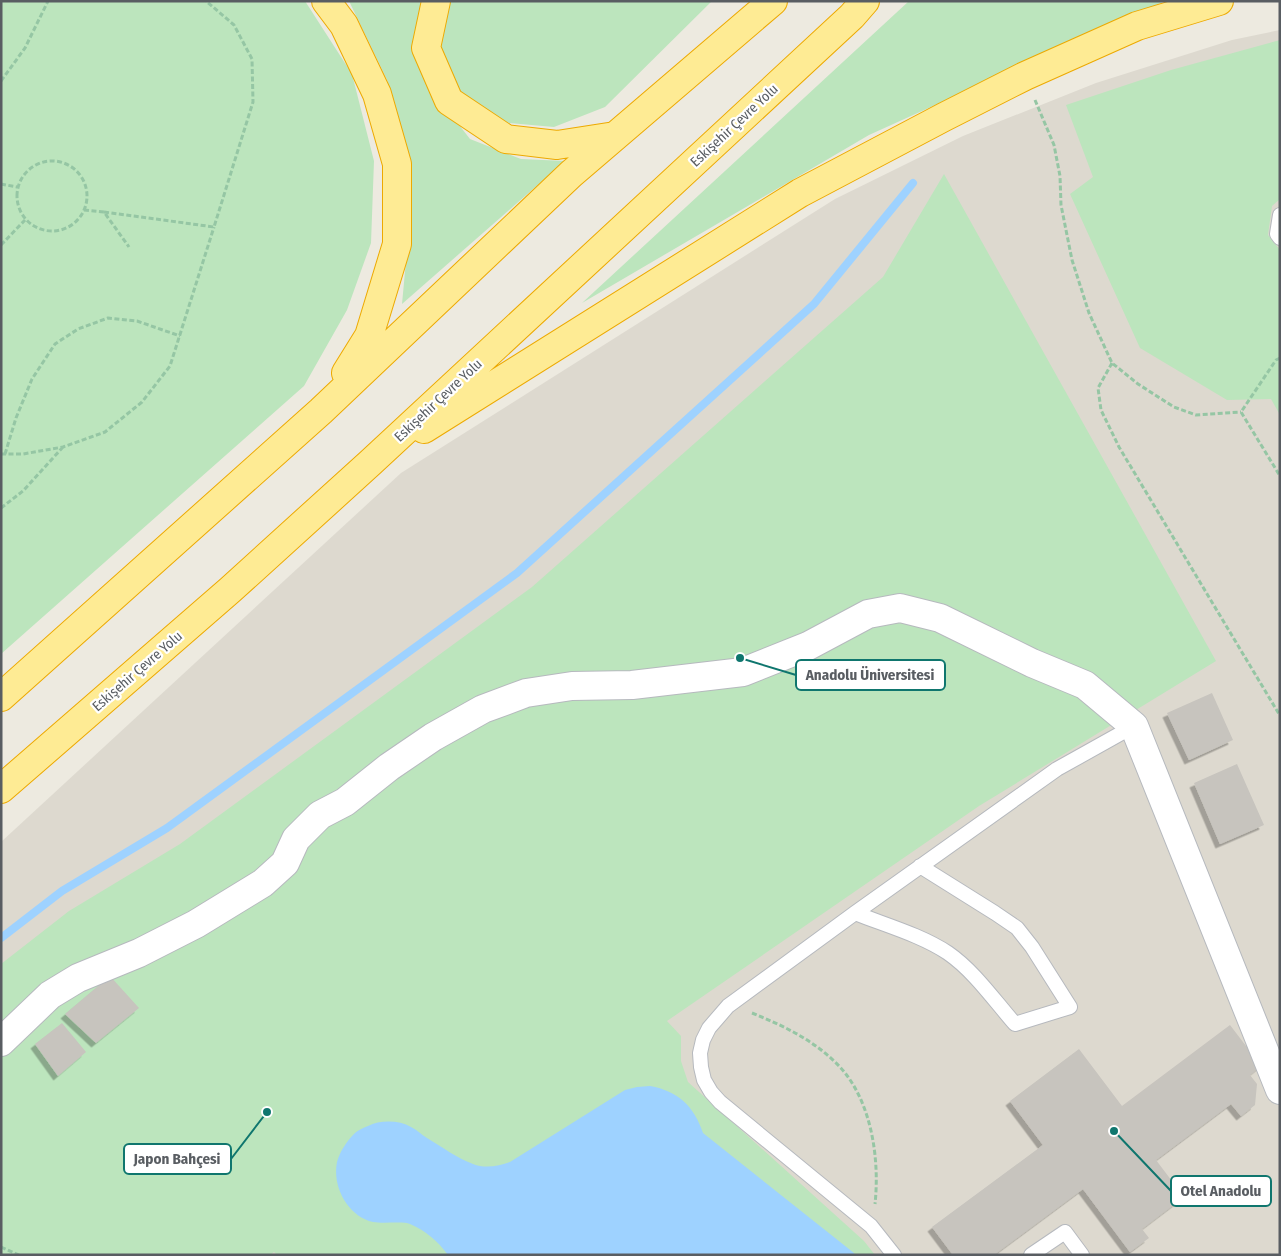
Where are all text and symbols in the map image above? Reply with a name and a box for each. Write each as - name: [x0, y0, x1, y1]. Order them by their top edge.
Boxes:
- street label: Eskişehir Çevre Yolu: [687, 80, 782, 170]
- street label: Eskişehir Çevre Yolu: [391, 355, 486, 445]
- street label: Eskişehir Çevre Yolu: [89, 628, 186, 715]
- callout: Anadolu Üniversitesi: [796, 660, 945, 690]
- text: Anadolu Üniversitesi: [805, 666, 934, 684]
- callout: Japon Bahçesi: [124, 1144, 231, 1174]
- text: Japon Bahçesi: [133, 1150, 221, 1169]
- callout: Otel Anadolu: [1171, 1176, 1271, 1206]
- text: Otel Anadolu: [1181, 1182, 1261, 1200]

